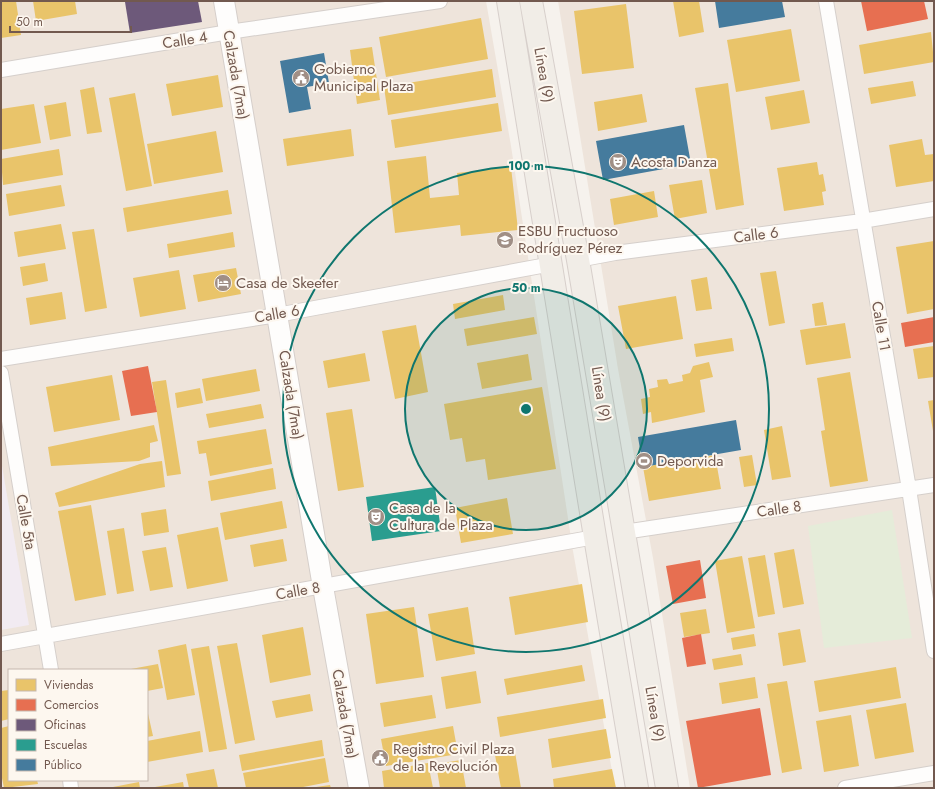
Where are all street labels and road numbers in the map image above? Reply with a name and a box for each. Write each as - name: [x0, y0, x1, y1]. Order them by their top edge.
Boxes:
- street label: Calle 4: [161, 26, 209, 54]
- street label: Calzada (7ma): [217, 29, 255, 121]
- street label: Línea (9): [528, 46, 560, 104]
- street label: Calle 6: [732, 221, 780, 249]
- street label: Calle 6: [253, 299, 301, 329]
- street label: Calle 11: [866, 299, 896, 353]
- street label: Calzada (7ma): [273, 349, 309, 441]
- street label: Línea (9): [586, 365, 616, 423]
- street label: Calle 5ta: [10, 493, 42, 551]
- street label: Calle 8: [755, 495, 803, 523]
- street label: Calle 8: [274, 576, 322, 606]
- street label: Calzada (7ma): [326, 668, 364, 760]
- street label: Línea (9): [639, 685, 671, 743]

